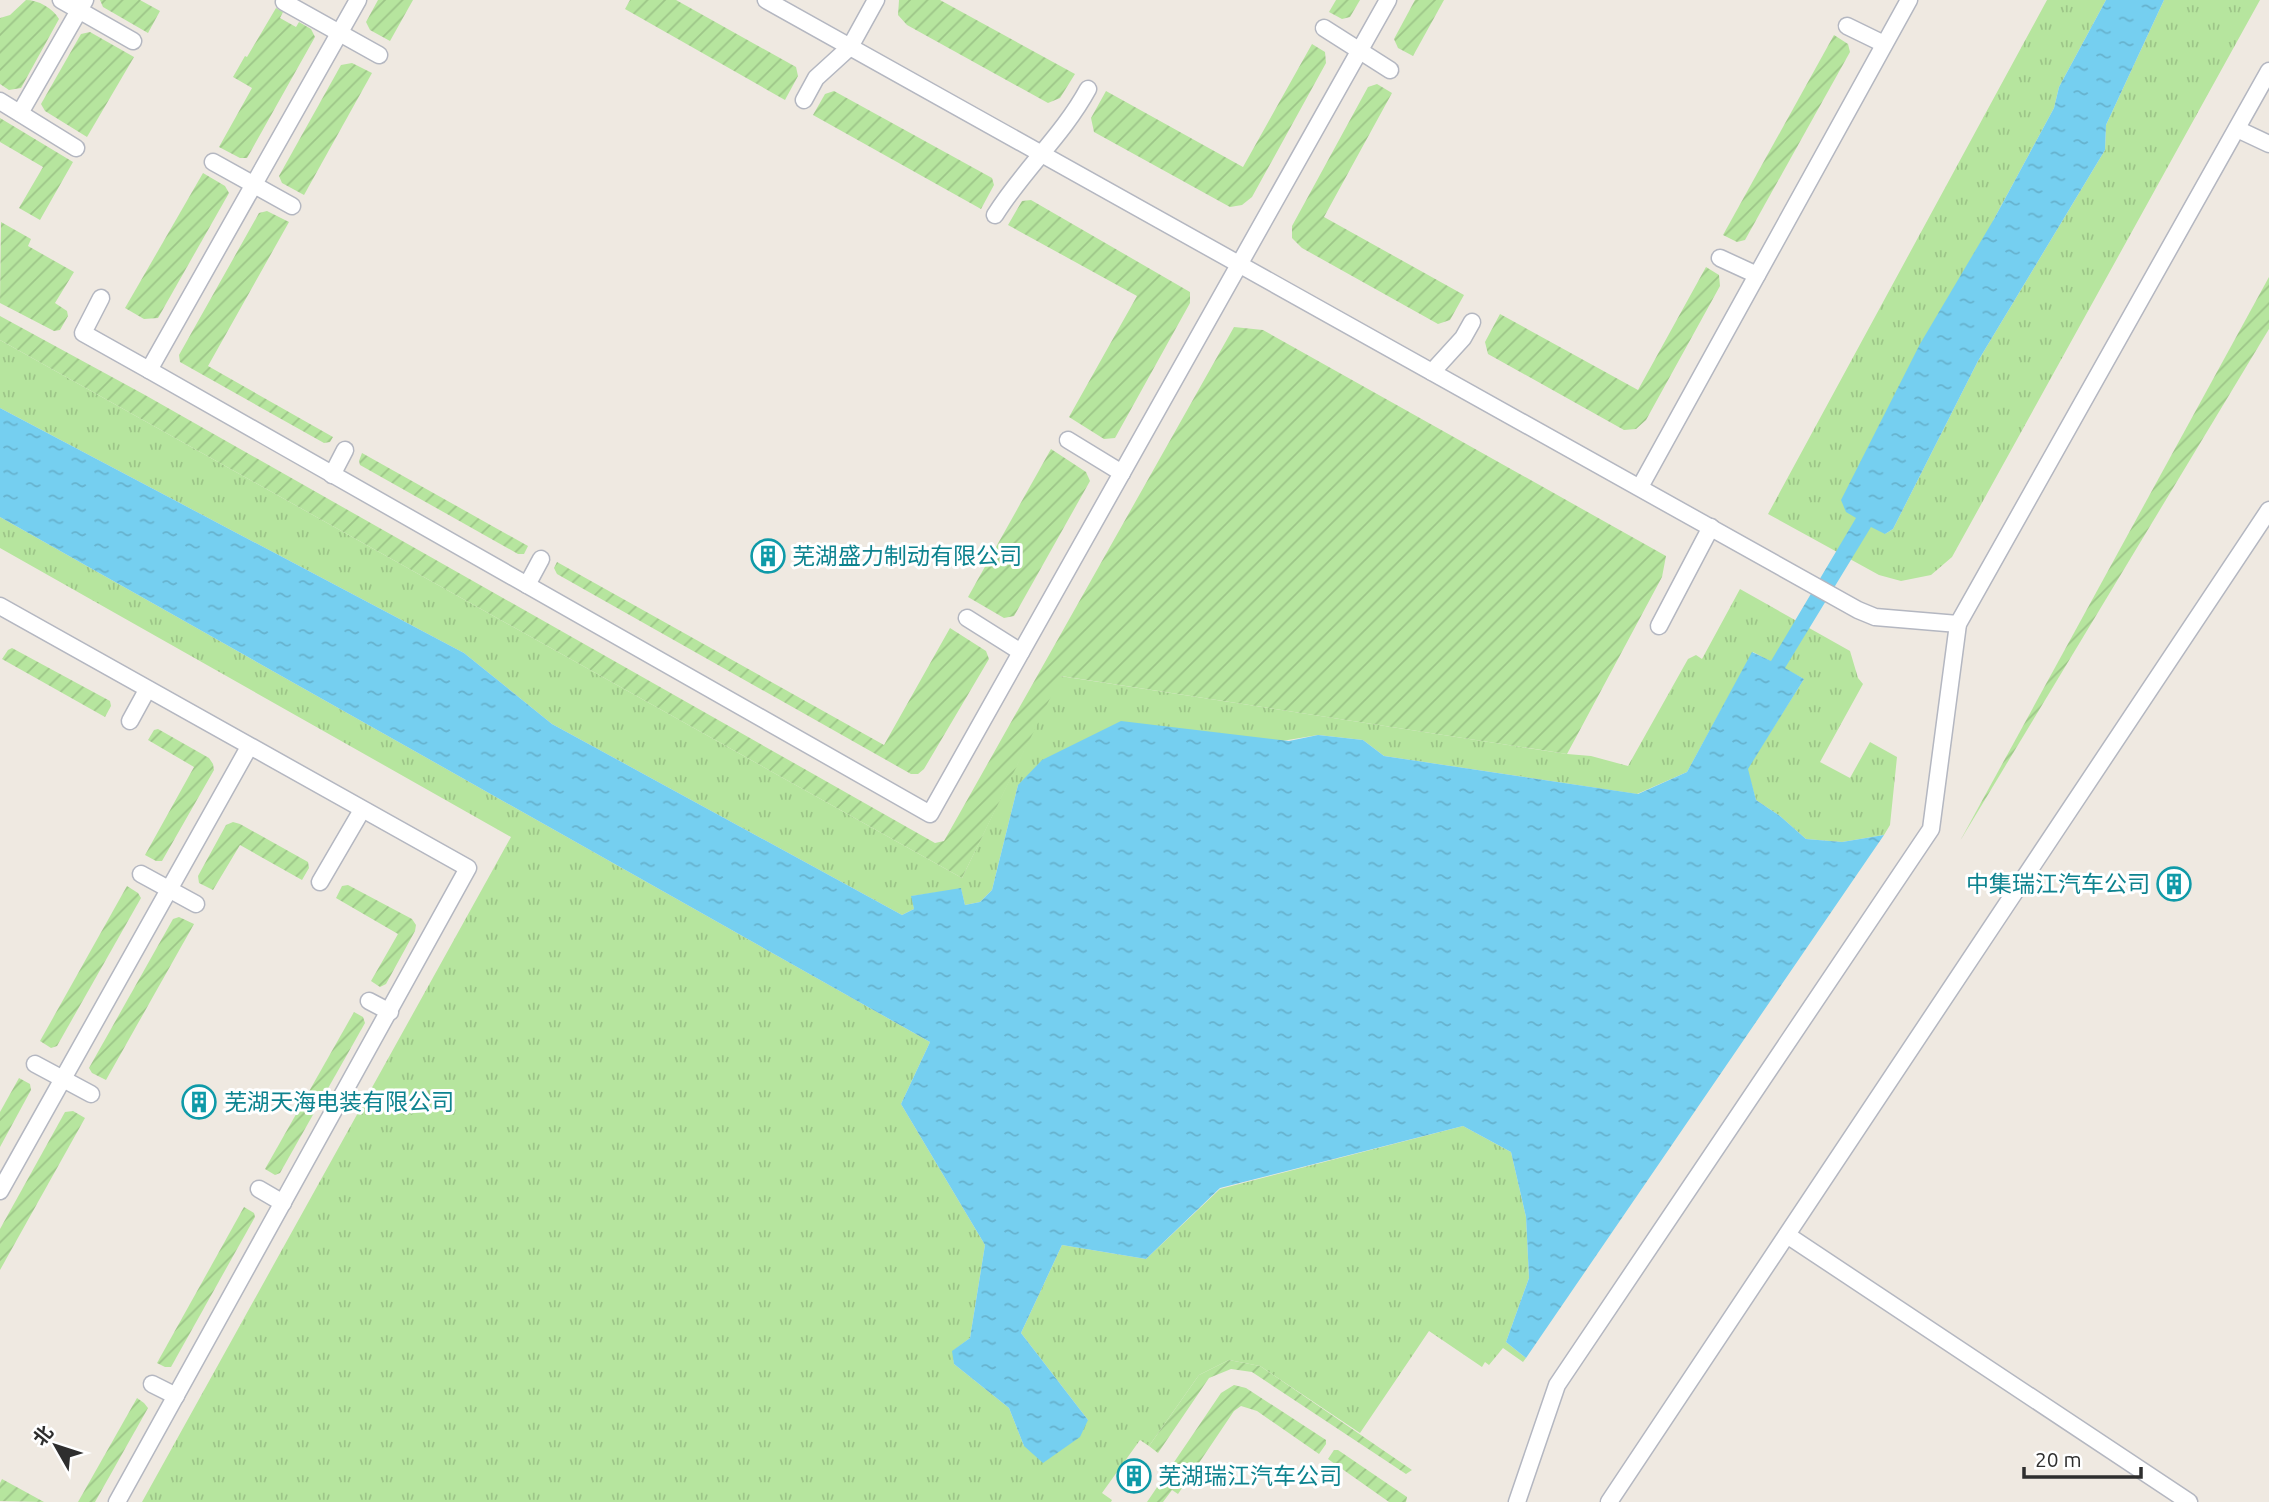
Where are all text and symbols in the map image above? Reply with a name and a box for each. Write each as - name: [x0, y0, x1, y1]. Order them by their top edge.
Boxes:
- building icon: 芜湖盛力制动有限公司: [749, 537, 787, 575]
- place label: 芜湖盛力制动有限公司: [792, 543, 1022, 568]
- building icon: 中集瑞江汽车公司: [2155, 865, 2193, 903]
- place label: 中集瑞江汽车公司: [1966, 871, 2150, 896]
- building icon: 芜湖天海电装有限公司: [180, 1083, 218, 1121]
- place label: 芜湖天海电装有限公司: [224, 1089, 454, 1114]
- north arrow: [21, 1411, 91, 1481]
- text: 北: [28, 1421, 57, 1450]
- scale bar: [2024, 1436, 2141, 1480]
- text: 20 m: [2035, 1447, 2082, 1471]
- building icon: 芜湖瑞江汽车公司: [1115, 1457, 1153, 1495]
- place label: 芜湖瑞江汽车公司: [1158, 1463, 1342, 1488]

